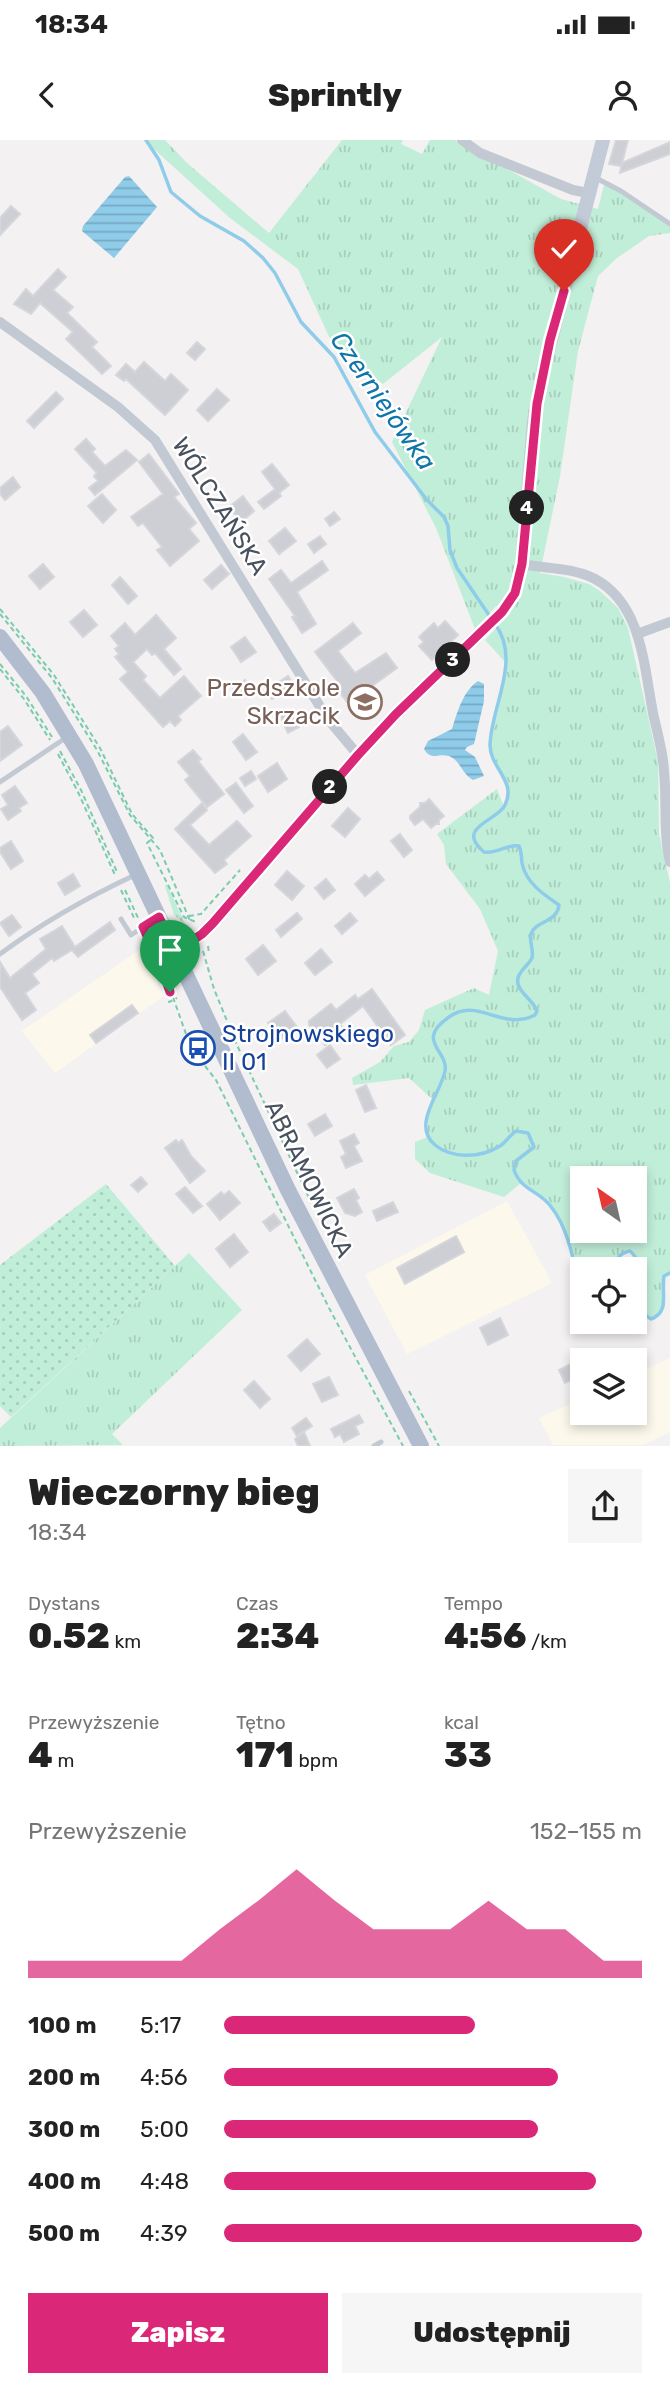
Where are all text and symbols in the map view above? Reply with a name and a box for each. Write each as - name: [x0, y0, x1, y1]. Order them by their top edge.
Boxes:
- text: 18:34: [35, 9, 108, 40]
- icon: back: [28, 76, 66, 114]
- text: Sprintly: [268, 76, 402, 114]
- icon: person: [604, 76, 642, 114]
- pin: [534, 219, 594, 291]
- icon: check: [545, 230, 583, 268]
- water label: Czerniejówka: [324, 326, 442, 476]
- street label: WÓLCZAŃSKA: [166, 432, 274, 580]
- pin: 4: [510, 490, 544, 526]
- text: 4: [520, 496, 533, 519]
- pin: 3: [435, 643, 470, 678]
- text: 3: [446, 648, 459, 671]
- place label: Przedszkole Skrzacik: [206, 674, 341, 730]
- school or university icon: Przedszkole Skrzacik: [346, 683, 384, 721]
- pin: 2: [312, 770, 348, 804]
- text: 2: [323, 775, 336, 798]
- pin: [140, 920, 200, 992]
- icon: arrive: [151, 931, 189, 969]
- place label: Strojnowskiego II 01: [222, 1020, 394, 1076]
- bus stop icon: Strojnowskiego II 01: [179, 1029, 217, 1067]
- street label: ABRAMOWICKA: [259, 1096, 359, 1262]
- north arrow: [570, 1166, 648, 1242]
- map controls: [570, 1166, 647, 1425]
- button: locate: [570, 1257, 647, 1334]
- button: layers: [570, 1348, 647, 1425]
- text: Wieczorny bieg: [28, 1469, 320, 1515]
- button: share: [568, 1469, 642, 1543]
- text: 18:34: [28, 1518, 86, 1546]
- text: Dystans: [28, 1592, 100, 1615]
- text: Czas: [236, 1592, 279, 1615]
- text: Tempo: [444, 1592, 503, 1615]
- text: 0.52: [28, 1615, 110, 1657]
- text: 2:34: [236, 1615, 319, 1657]
- text: 4:56: [444, 1615, 526, 1657]
- text: km: [110, 1630, 141, 1653]
- text: /km: [526, 1630, 567, 1653]
- text: Przewyższenie: [28, 1711, 159, 1734]
- text: Tętno: [236, 1711, 286, 1734]
- text: kcal: [444, 1711, 479, 1734]
- text: 4: [28, 1734, 53, 1776]
- text: 171: [236, 1734, 294, 1776]
- text: 33: [444, 1734, 492, 1776]
- text: m: [53, 1749, 74, 1772]
- text: bpm: [294, 1749, 338, 1772]
- text: Przewyższenie: [28, 1817, 187, 1845]
- text: 152–155 m: [530, 1817, 642, 1845]
- text: 100 m: [28, 2011, 97, 2039]
- text: 5:17: [140, 2011, 181, 2039]
- text: 200 m: [28, 2063, 100, 2091]
- text: 4:56: [140, 2063, 188, 2091]
- text: 300 m: [28, 2115, 100, 2143]
- text: 5:00: [140, 2115, 189, 2143]
- text: 400 m: [28, 2167, 101, 2195]
- text: 4:48: [140, 2167, 189, 2195]
- text: 500 m: [28, 2219, 100, 2247]
- text: 4:39: [140, 2219, 188, 2247]
- button: Zapisz: [28, 2293, 328, 2373]
- button: Udostępnij: [342, 2293, 642, 2373]

